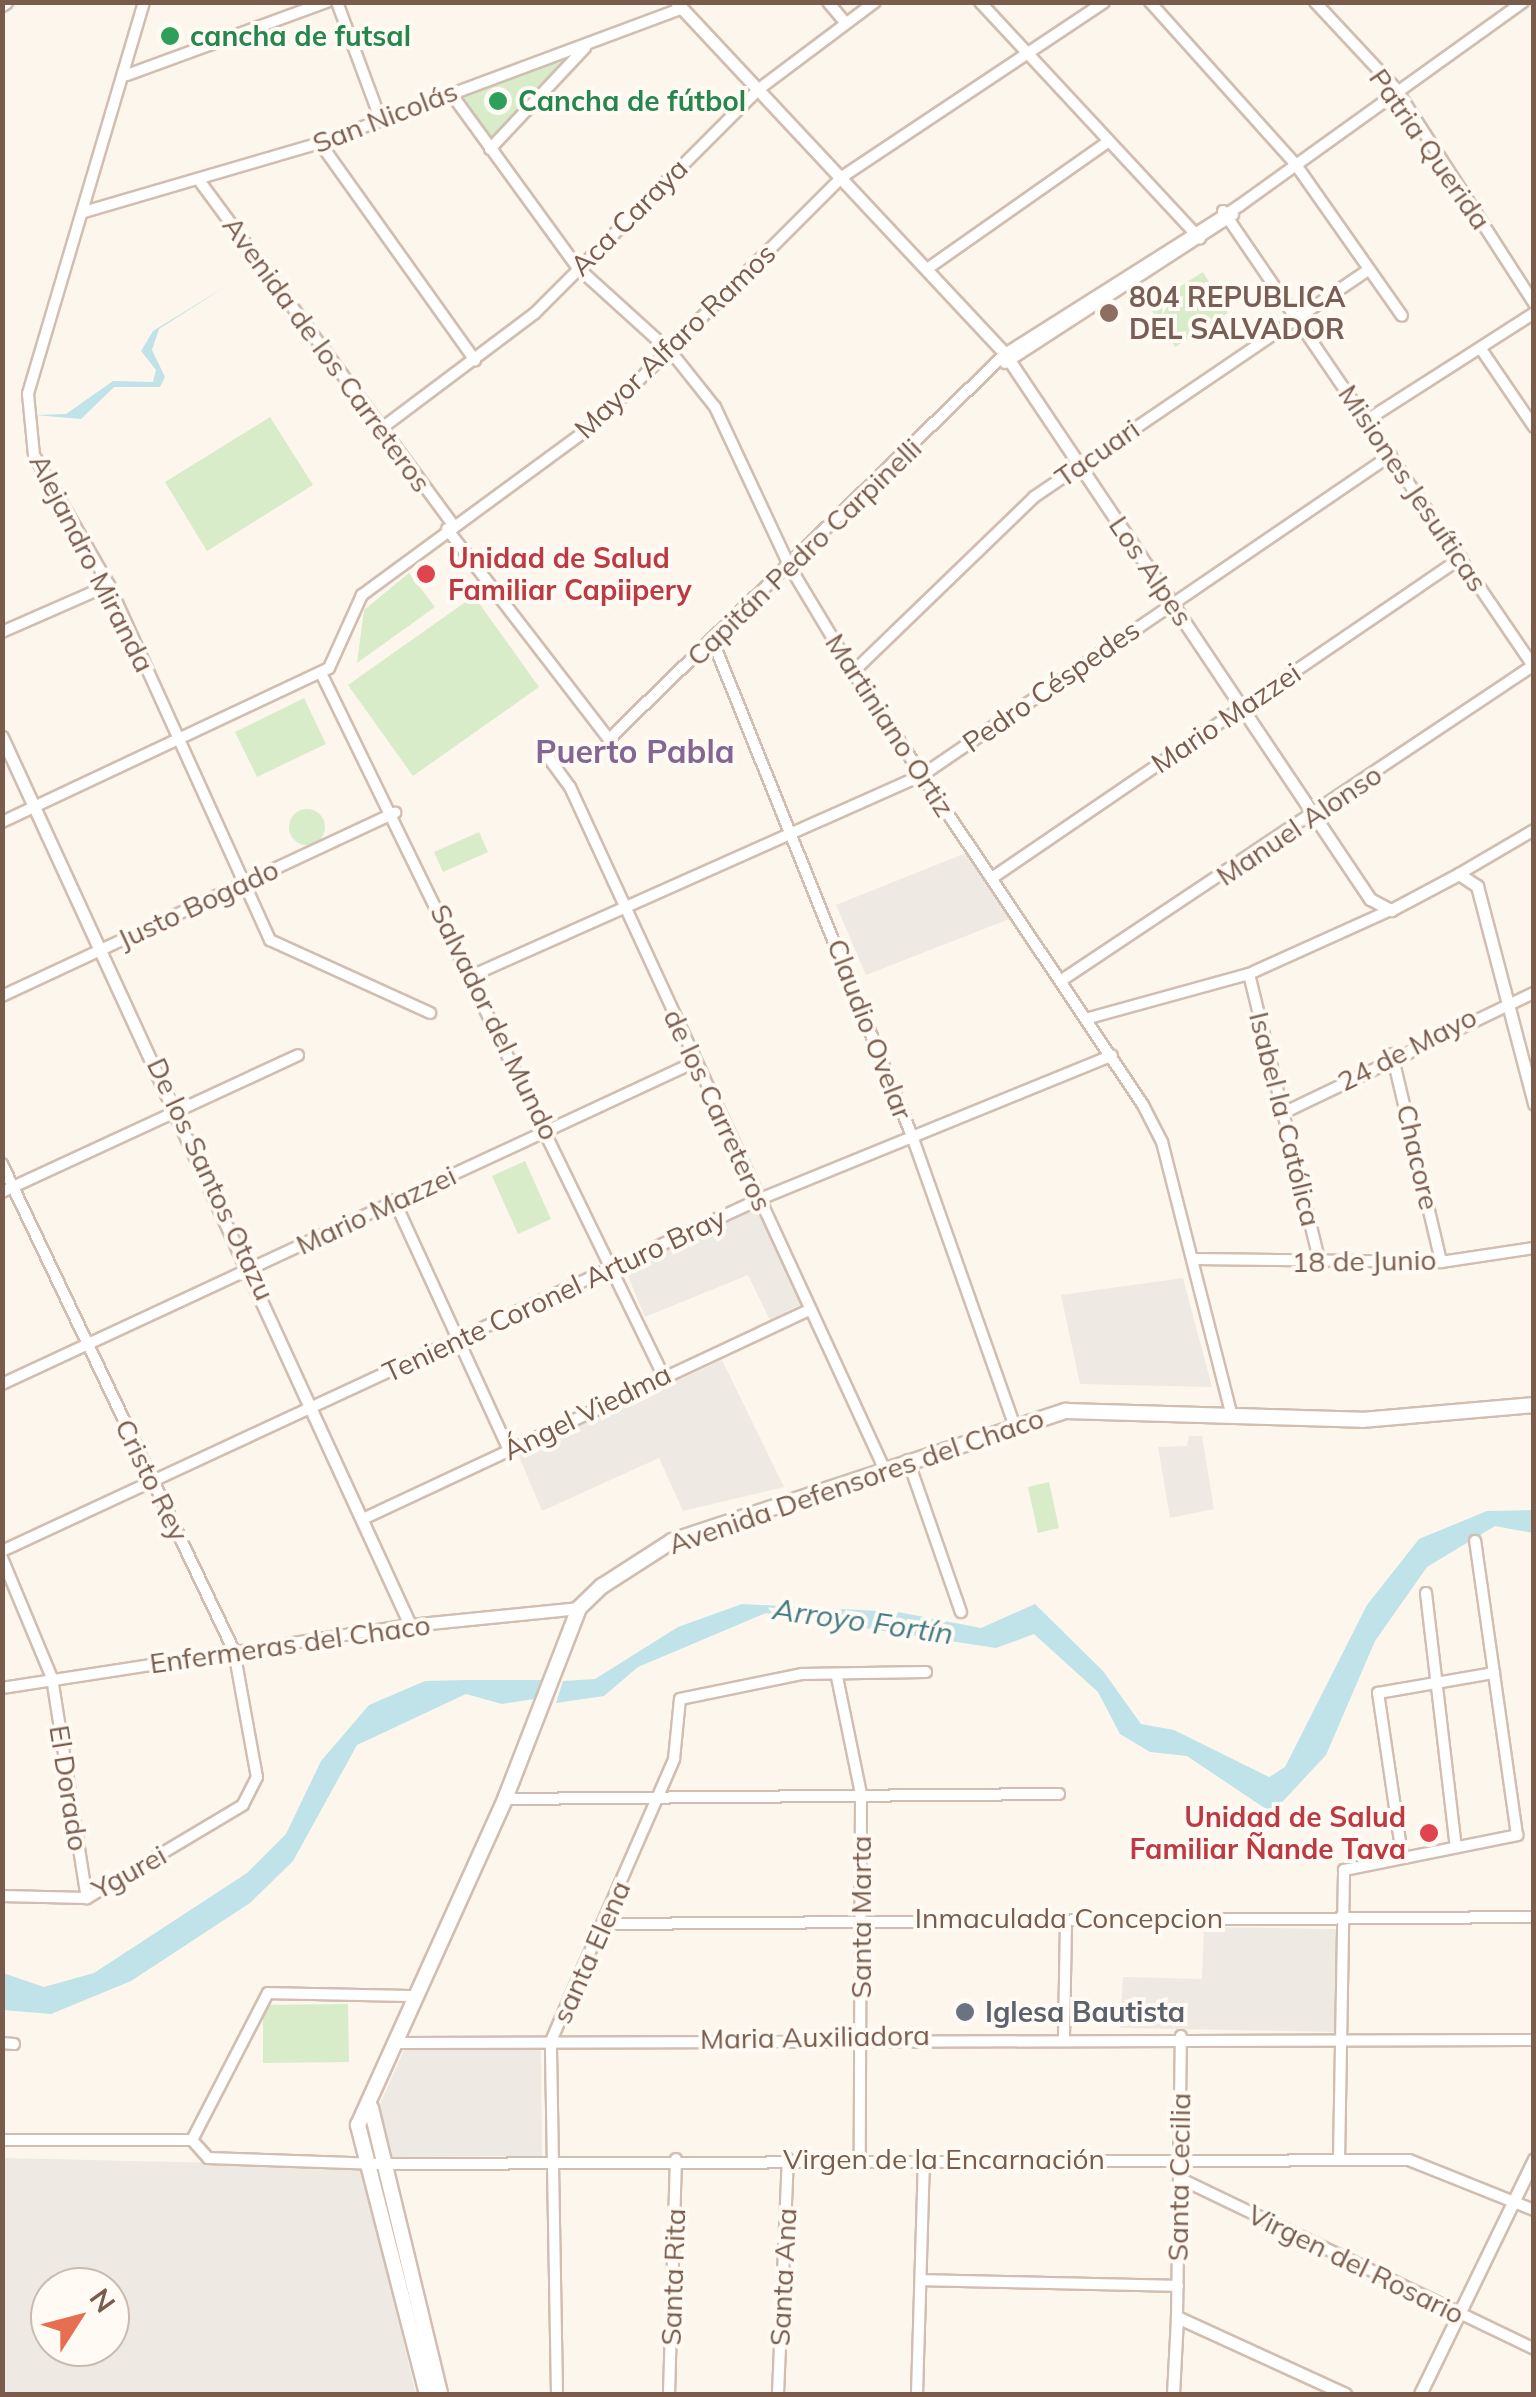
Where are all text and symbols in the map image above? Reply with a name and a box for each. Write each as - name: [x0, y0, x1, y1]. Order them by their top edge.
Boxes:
- place label: cancha de futsal: [190, 19, 411, 53]
- marker: cancha de futsal: [159, 25, 181, 47]
- street label: Patria Querida: [1362, 62, 1498, 236]
- street label: San Nicolás: [308, 74, 462, 160]
- place label: Cancha de fútbol: [518, 84, 746, 118]
- marker: Cancha de fútbol: [487, 90, 509, 112]
- street label: Aca Caraya: [563, 151, 695, 283]
- street label: Avenida de los Carreteros: [216, 210, 438, 498]
- street label: Mayor Alfaro Ramos: [568, 237, 782, 445]
- place label: 804 REPUBLICA DEL SALVADOR: [1129, 280, 1345, 346]
- marker: 804 REPUBLICA DEL SALVADOR: [1098, 302, 1120, 324]
- street label: Misiones Jesuíticas: [1331, 378, 1495, 598]
- street label: Tacuari: [1048, 412, 1146, 494]
- street label: Capitán Pedro Carpinelli: [680, 431, 928, 673]
- street label: Alejandro Miranda: [23, 448, 161, 678]
- street label: Los Alpes: [1102, 510, 1200, 632]
- place label: Unidad de Salud Familiar Capiipery: [448, 541, 692, 607]
- marker: Unidad de Salud Familiar Capiipery: [413, 561, 439, 587]
- street label: Pedro Céspedes: [956, 613, 1146, 759]
- street label: Martiniano Ortiz: [818, 627, 962, 823]
- street label: Mario Mazzei: [1145, 656, 1307, 780]
- district label: Puerto Pabla: [535, 732, 735, 770]
- street label: Manuel Alonso: [1210, 757, 1388, 893]
- street label: Justo Bogado: [112, 852, 284, 956]
- street label: Salvador del Mundo: [423, 899, 567, 1145]
- street label: Claudio Ovelar: [820, 934, 920, 1124]
- street label: 24 de Mayo: [1332, 1000, 1482, 1098]
- street label: de los Carreteros: [657, 1004, 779, 1216]
- street label: Isabel la Católica: [1242, 1008, 1328, 1230]
- street label: De los Santos Otazu: [140, 1052, 282, 1306]
- street label: Chacore: [1390, 1101, 1446, 1213]
- street label: Mario Mazzei: [291, 1158, 461, 1262]
- street label: Teniente Coronel Arturo Bray: [377, 1201, 731, 1389]
- street label: 18 de Junio: [1291, 1243, 1437, 1279]
- street label: Ángel Viedma: [498, 1357, 676, 1467]
- street label: Avenida Defensores del Chaco: [664, 1401, 1048, 1561]
- street label: Cristo Rey: [108, 1413, 196, 1547]
- water label: Arroyo Fortín: [771, 1591, 955, 1651]
- street label: Enfermeras del Chaco: [147, 1608, 433, 1680]
- street label: El Dorado: [42, 1723, 96, 1853]
- place label: Unidad de Salud Familiar Ñande Tava: [1130, 1800, 1406, 1866]
- marker: Unidad de Salud Familiar Ñande Tava: [1416, 1820, 1442, 1846]
- street label: Santa Marta: [844, 1836, 878, 1998]
- street label: Ygurei: [86, 1838, 172, 1906]
- street label: santa Elena: [545, 1875, 637, 2029]
- street label: Inmaculada Concepcion: [915, 1901, 1223, 1935]
- place label: Iglesa Bautista: [985, 1995, 1185, 2029]
- marker: Iglesa Bautista: [954, 2001, 976, 2023]
- street label: Maria Auxiliadora: [700, 2018, 930, 2056]
- street label: Santa Cecilia: [1161, 2092, 1197, 2262]
- street label: Virgen de la Encarnación: [783, 2142, 1105, 2176]
- street label: Virgen del Rosario: [1242, 2197, 1470, 2331]
- street label: Santa Ana: [763, 2207, 803, 2347]
- street label: Santa Rita: [654, 2208, 692, 2346]
- north arrow: [30, 2267, 130, 2367]
- text: N: [83, 2281, 123, 2319]

